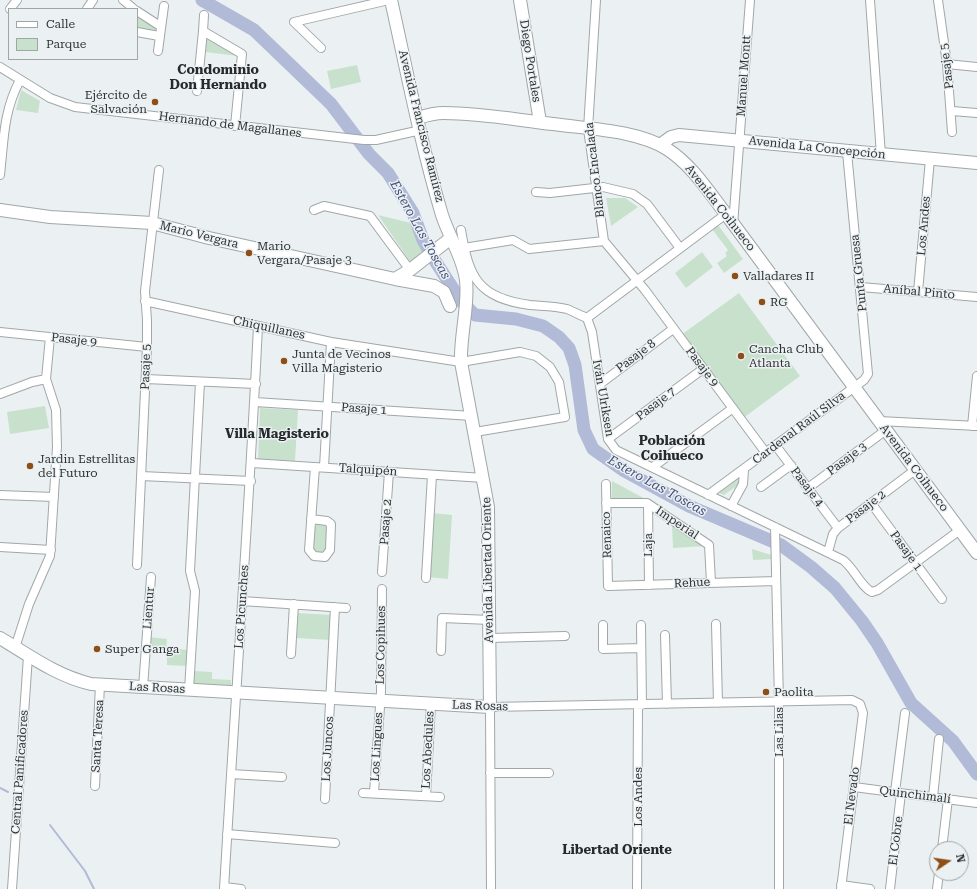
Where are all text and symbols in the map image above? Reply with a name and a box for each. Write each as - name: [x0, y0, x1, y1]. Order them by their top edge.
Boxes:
- legend: [8, 8, 138, 60]
- text: Calle: [46, 17, 75, 31]
- street label: Diego Portales: [516, 19, 544, 103]
- street label: Manuel Montt: [734, 35, 754, 117]
- text: Parque: [46, 37, 86, 51]
- street label: Pasaje 5: [937, 42, 957, 90]
- street label: Avenida Francisco Ramírez: [395, 49, 447, 203]
- district label: Condominio Don Hernando: [169, 62, 267, 93]
- place label: Ejército de Salvación: [85, 88, 147, 116]
- marker: Ejército de Salvación: [150, 97, 160, 107]
- street label: Hernando de Magallanes: [158, 109, 302, 141]
- street label: Blanco Encalada: [582, 121, 608, 219]
- street label: Avenida La Concepción: [748, 134, 886, 162]
- street label: Avenida Coihueco: [682, 162, 758, 254]
- water label: Estero Las Toscas: [386, 178, 454, 282]
- street label: Los Andes: [914, 196, 934, 256]
- street label: Mario Vergara: [158, 218, 240, 252]
- street label: Punta Gruesa: [848, 234, 870, 312]
- place label: Mario Vergara/Pasaje 3: [257, 239, 352, 267]
- marker: Mario Vergara/Pasaje 3: [244, 248, 254, 258]
- place label: Valladares II: [743, 269, 814, 283]
- marker: Valladares II: [730, 271, 740, 281]
- street label: Aníbal Pinto: [883, 282, 955, 302]
- place label: RG: [770, 295, 788, 309]
- marker: RG: [757, 297, 767, 307]
- street label: Chiquillanes: [232, 313, 306, 343]
- street label: Pasaje 9: [50, 330, 98, 350]
- street label: Pasaje 8: [613, 336, 659, 376]
- place label: Cancha Club Atlanta: [749, 342, 823, 370]
- street label: Pasaje 5: [138, 344, 154, 390]
- street label: Pasaje 9: [682, 344, 722, 390]
- place label: Junta de Vecinos Villa Magisterio: [292, 347, 391, 375]
- marker: Cancha Club Atlanta: [736, 351, 746, 361]
- marker: Junta de Vecinos Villa Magisterio: [279, 356, 289, 366]
- street label: Iván Ulriksen: [589, 358, 617, 438]
- street label: Pasaje 7: [633, 384, 679, 424]
- street label: Cardenal Raúl Silva: [750, 388, 848, 468]
- street label: Pasaje 1: [341, 400, 387, 418]
- street label: Avenida Coihueco: [876, 421, 952, 515]
- district label: Villa Magisterio: [225, 426, 329, 442]
- district label: Población Coihueco: [639, 433, 705, 464]
- street label: Pasaje 3: [824, 439, 870, 479]
- place label: Jardin Estrellitas del Futuro: [38, 452, 135, 480]
- water label: Estero Las Toscas: [605, 452, 709, 520]
- marker: Jardin Estrellitas del Futuro: [25, 461, 35, 471]
- street label: Talquipén: [338, 461, 398, 479]
- street label: Pasaje 4: [787, 464, 827, 510]
- street label: Pasaje 2: [843, 487, 889, 527]
- street label: Avenida Libertad Oriente: [480, 497, 496, 643]
- street label: Pasaje 2: [377, 499, 395, 545]
- street label: Imperial: [653, 503, 701, 543]
- street label: Renaico: [599, 511, 615, 559]
- street label: Pasaje 1: [887, 528, 925, 574]
- street label: Laja: [641, 533, 655, 557]
- street label: Los Picunches: [232, 565, 252, 649]
- street label: Rehue: [673, 575, 711, 591]
- street label: Lientur: [140, 586, 158, 630]
- street label: Los Copihues: [373, 606, 389, 684]
- place label: Super Ganga: [105, 642, 179, 656]
- marker: Super Ganga: [92, 644, 102, 654]
- street label: Las Rosas: [129, 679, 185, 697]
- place label: Paolita: [774, 685, 814, 699]
- marker: Paolita: [761, 687, 771, 697]
- street label: Las Rosas: [452, 698, 508, 714]
- street label: Santa Teresa: [89, 699, 107, 773]
- street label: Las Lilas: [772, 707, 786, 757]
- street label: Central Panificadores: [8, 709, 32, 835]
- street label: Los Abedules: [419, 711, 437, 789]
- street label: Los Lingues: [368, 712, 386, 782]
- street label: Los Juncos: [319, 716, 337, 782]
- street label: El Nevado: [841, 766, 863, 826]
- street label: Los Andes: [631, 767, 645, 827]
- street label: Quinchimalí: [878, 783, 952, 807]
- street label: El Cobre: [886, 816, 906, 866]
- north arrow: [929, 841, 969, 881]
- district label: Libertad Oriente: [562, 842, 672, 858]
- text: N: [953, 853, 967, 864]

